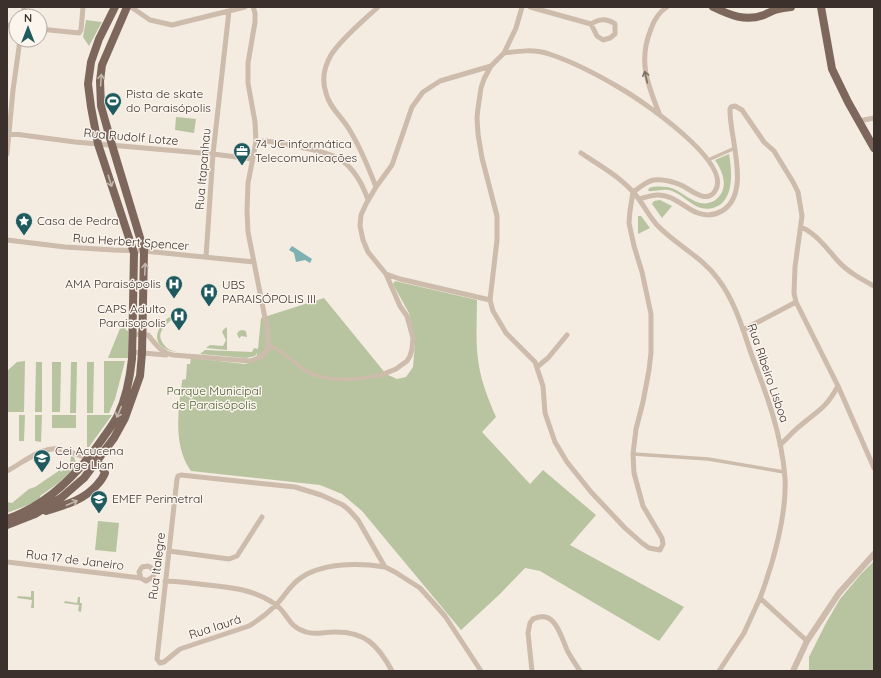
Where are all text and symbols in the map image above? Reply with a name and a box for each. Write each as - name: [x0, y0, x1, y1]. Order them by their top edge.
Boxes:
- north arrow: [8, 8, 48, 48]
- text: N: [24, 11, 32, 25]
- one-way arrow: [642, 71, 650, 84]
- one-way arrow: [97, 74, 104, 87]
- place label: Pista de skate do Paraisópolis: [126, 86, 211, 115]
- sports icon: Pista de skate do Paraisópolis: [103, 91, 123, 116]
- street label: Rua Rudolf Lotze: [83, 125, 179, 148]
- street label: Rua Itapanhau: [191, 127, 214, 210]
- place label: 74 JC informática Telecomunicações: [255, 136, 357, 165]
- office icon: 74 JC informática Telecomunicações: [232, 141, 252, 166]
- one-way arrow: [107, 174, 114, 187]
- place icon: Casa de Pedra: [14, 211, 34, 236]
- place label: Casa de Pedra: [37, 213, 119, 228]
- street label: Rua Herbert Spencer: [72, 230, 190, 253]
- one-way arrow: [141, 263, 148, 276]
- hospital icon: AMA Paraisópolis: [164, 274, 184, 299]
- place label: AMA Paraisópolis: [65, 276, 161, 291]
- place label: UBS PARAISÓPOLIS III: [222, 277, 316, 306]
- hospital icon: UBS PARAISÓPOLIS III: [199, 282, 219, 307]
- place label: CAPS Adulto Paraisopolis: [97, 301, 166, 330]
- hospital icon: CAPS Adulto Paraisopolis: [169, 306, 189, 331]
- street label: Rua Ribeiro Lisboa: [744, 321, 792, 424]
- park label: Parque Municipal de Paraisópolis: [166, 383, 262, 412]
- one-way arrow: [114, 406, 122, 418]
- place label: Cei Acucena Jorge Lian: [55, 443, 123, 472]
- school or university icon: Cei Acucena Jorge Lian: [32, 448, 52, 473]
- school or university icon: EMEF Perimetral: [89, 489, 109, 514]
- place label: EMEF Perimetral: [112, 491, 203, 506]
- one-way arrow: [65, 499, 77, 506]
- street label: Rua Italegre: [145, 531, 168, 600]
- street label: Rua 17 de Janeiro: [25, 546, 125, 573]
- street label: Rua Iaurá: [187, 611, 243, 642]

